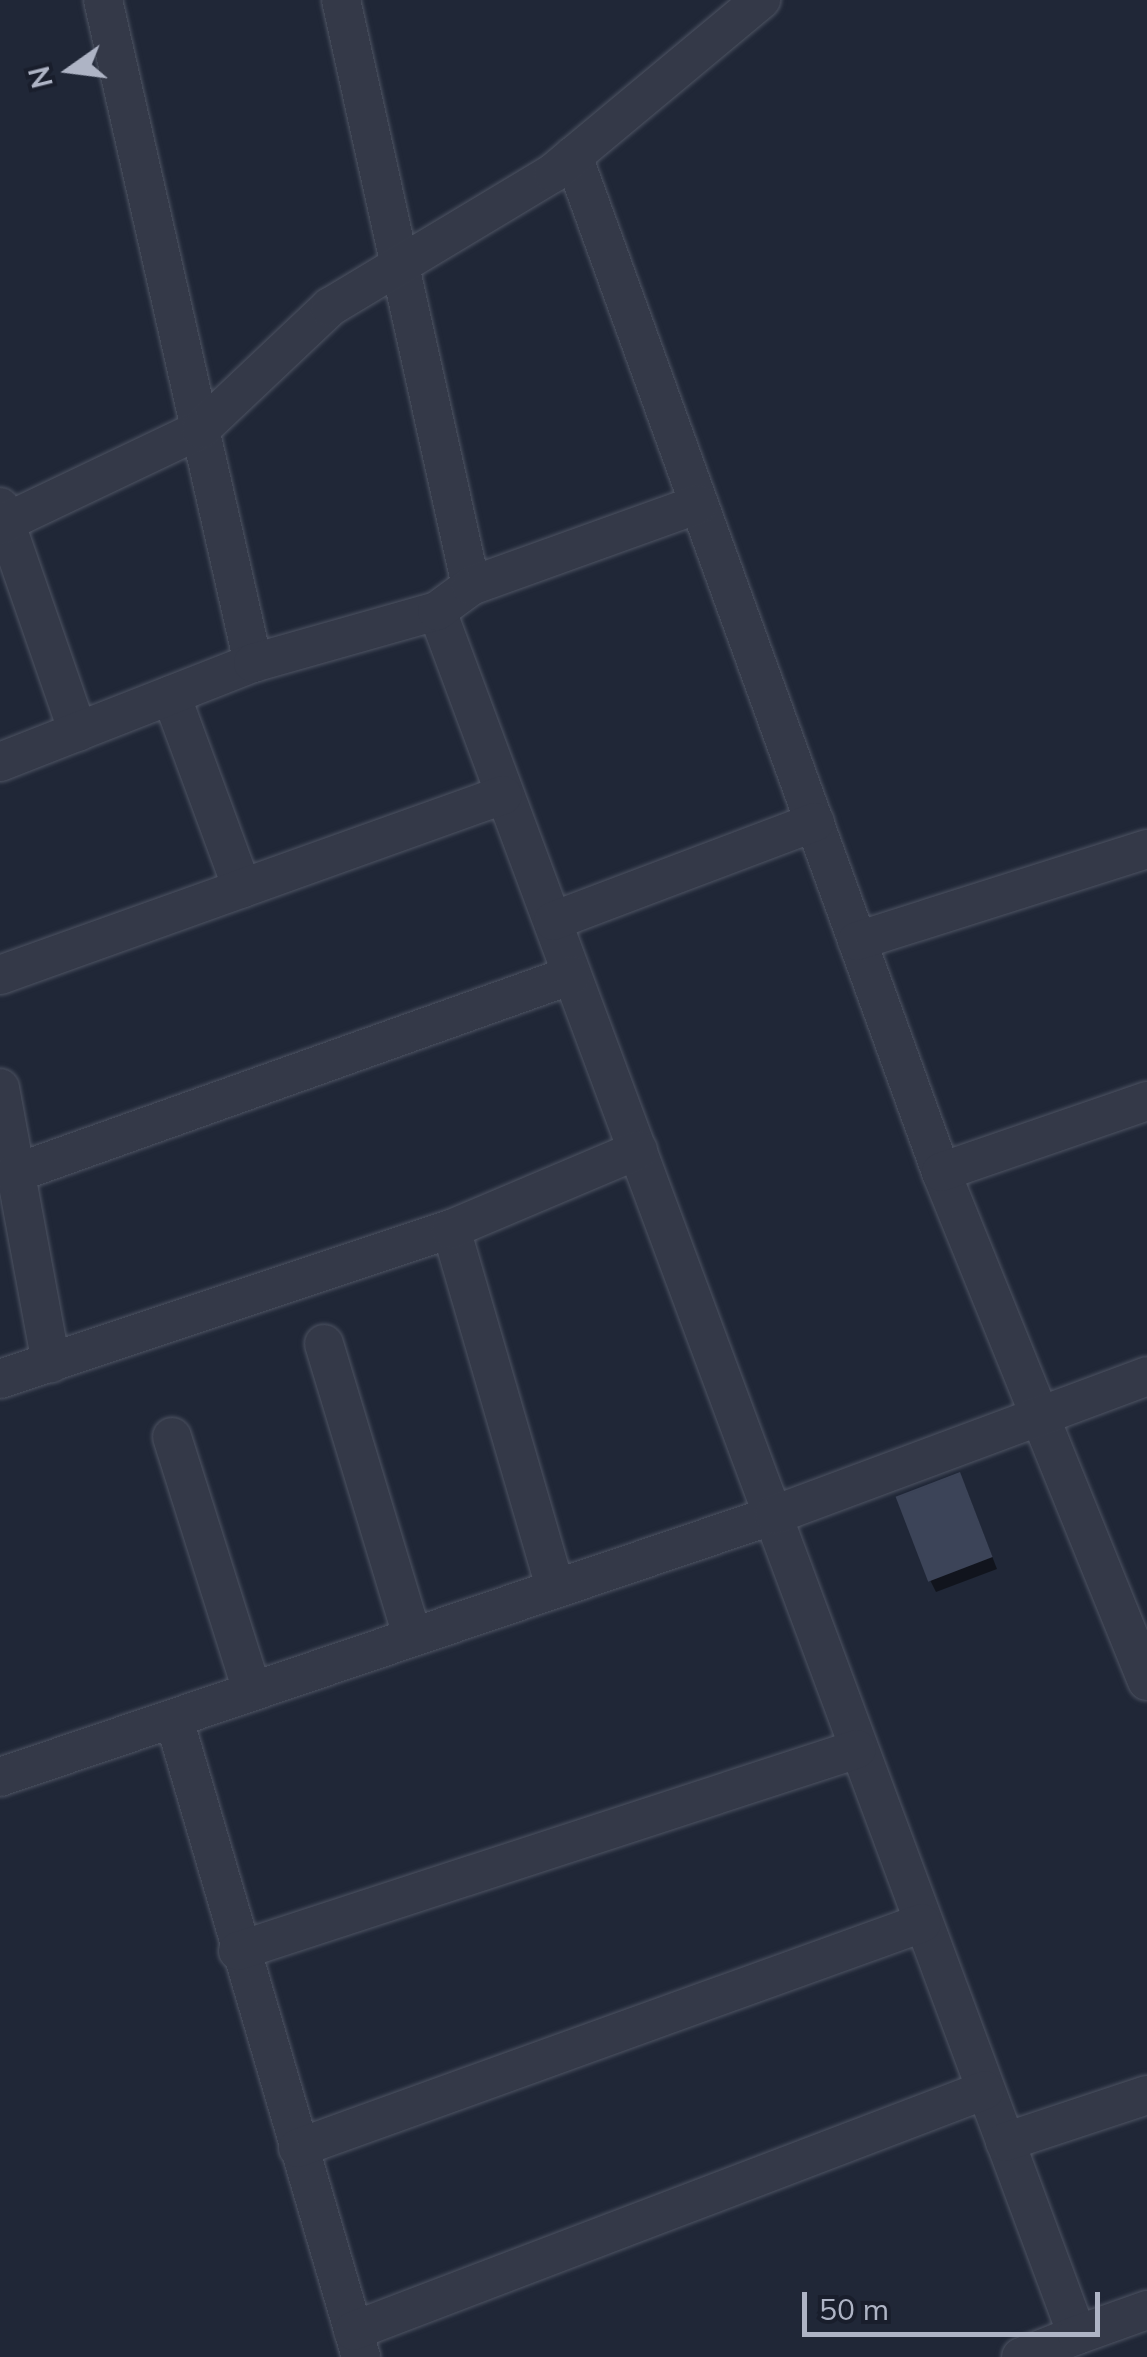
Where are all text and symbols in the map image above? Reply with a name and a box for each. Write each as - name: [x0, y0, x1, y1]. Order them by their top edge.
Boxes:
- north arrow: [20, 20, 120, 120]
- text: N: [21, 63, 60, 92]
- scale bar: [807, 2272, 1104, 2334]
- text: 50 m: [819, 2290, 889, 2328]

